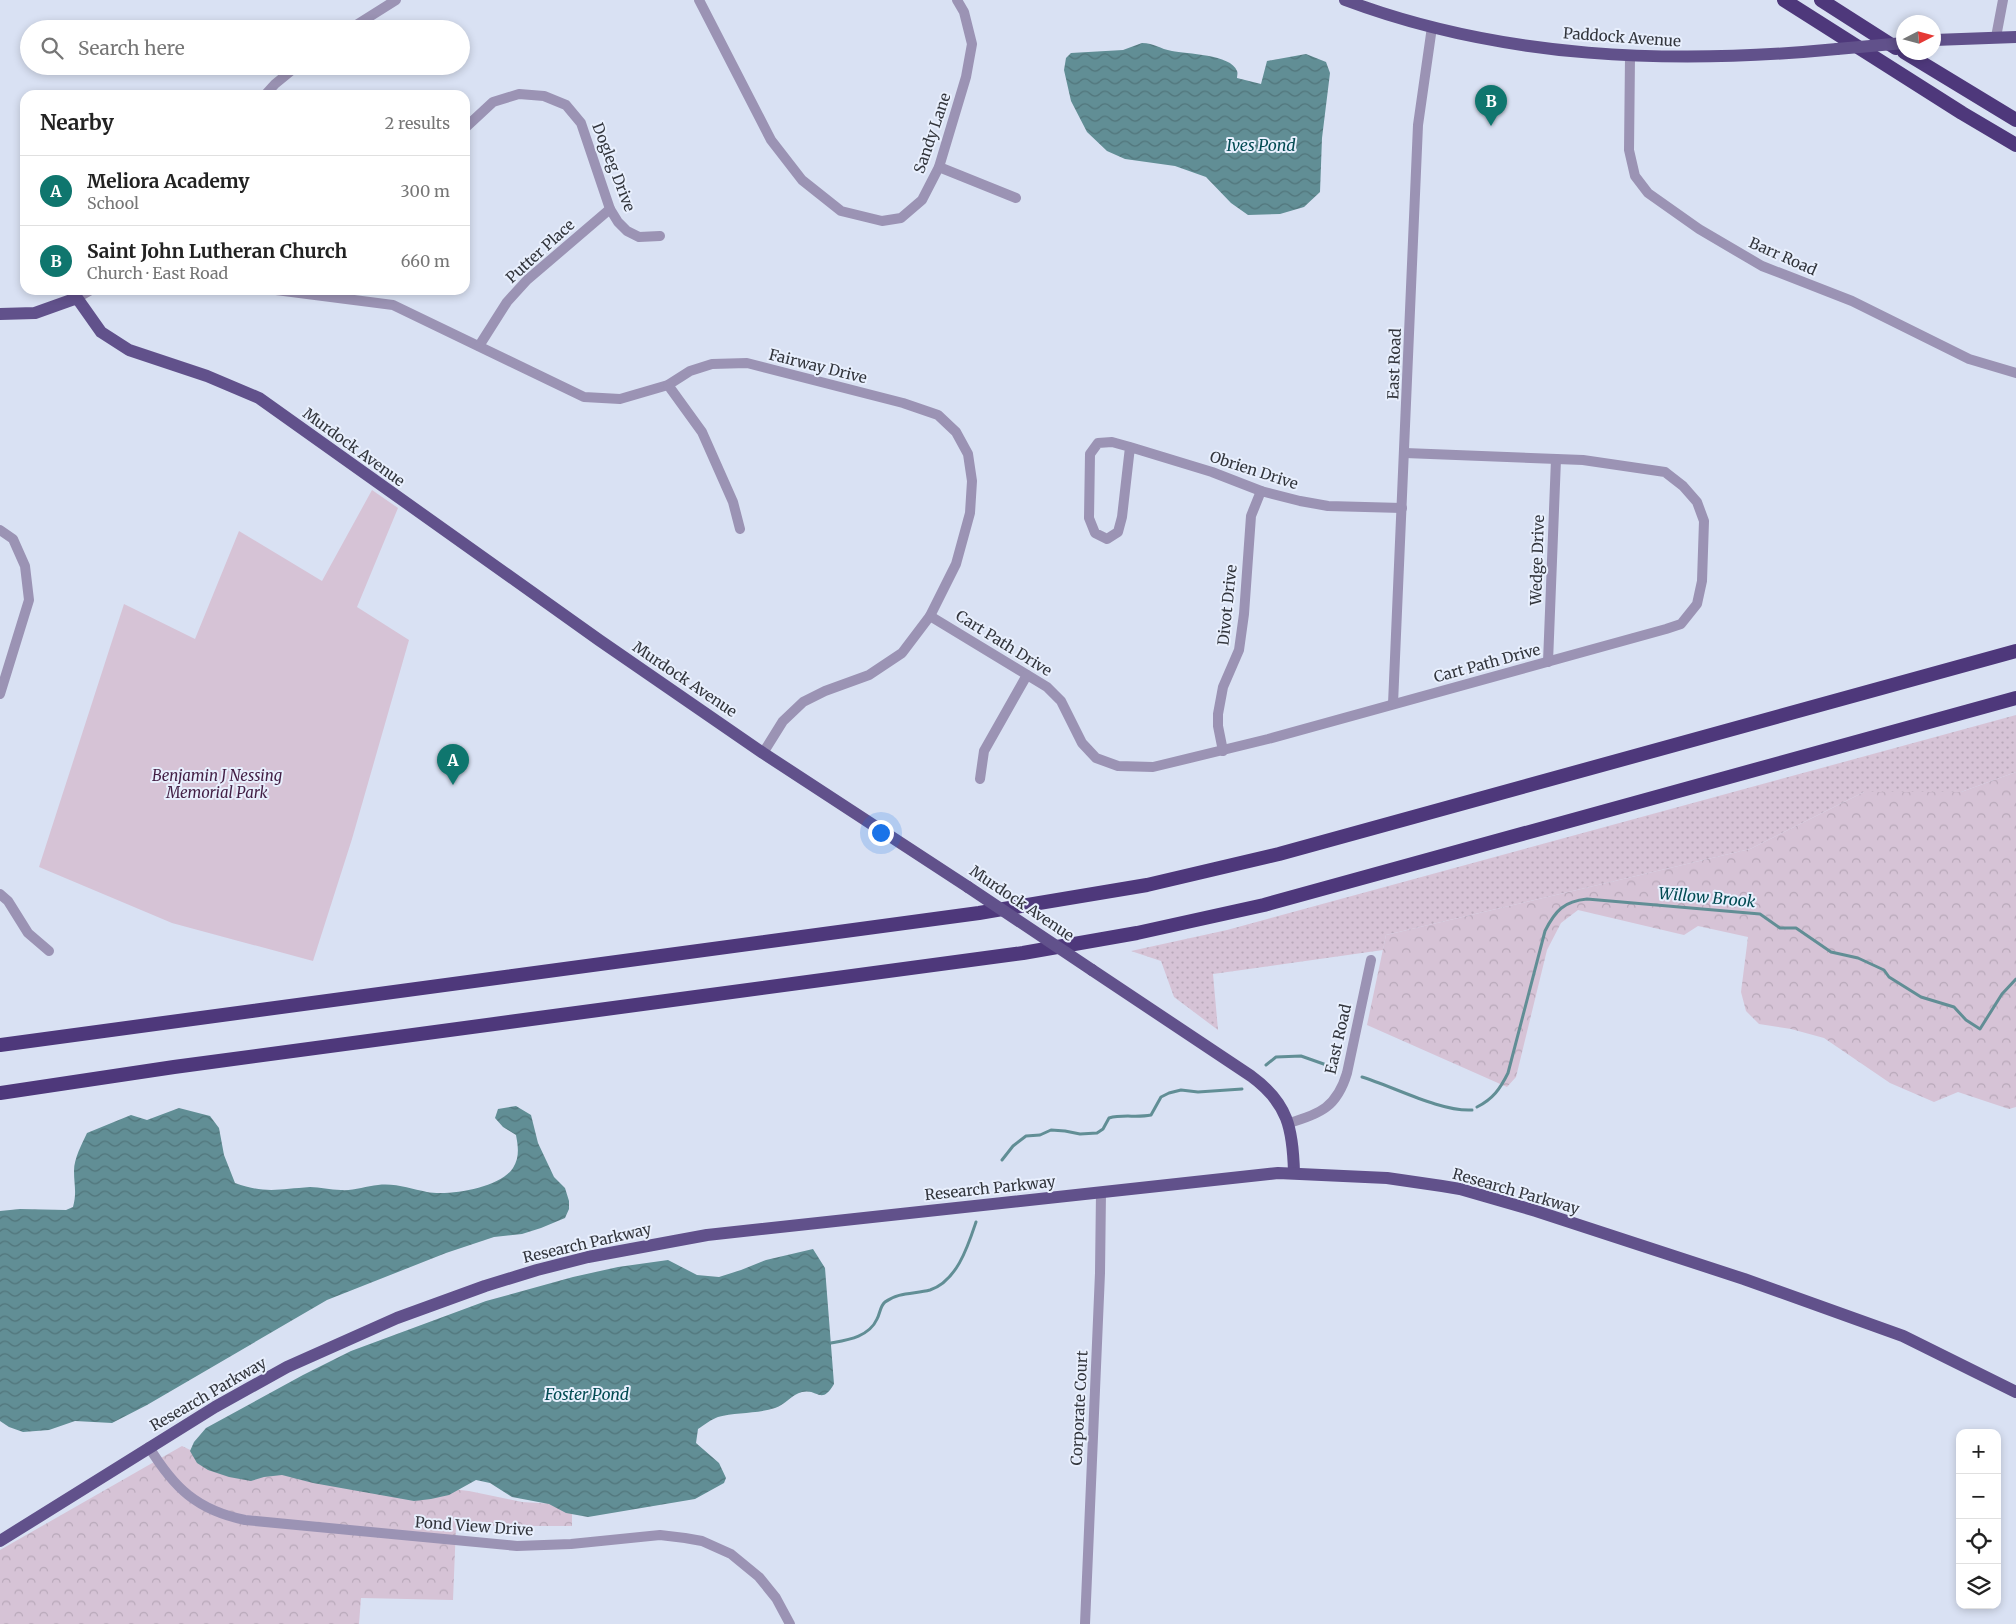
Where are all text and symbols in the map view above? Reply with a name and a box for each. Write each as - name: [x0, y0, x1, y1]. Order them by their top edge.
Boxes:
- north arrow: [1896, 15, 1941, 60]
- search box: [20, 20, 470, 75]
- street label: Paddock Avenue: [1562, 23, 1682, 51]
- icon: search: [38, 34, 66, 62]
- text: Search here: [78, 36, 185, 60]
- pin: B: [1475, 85, 1507, 126]
- street label: Sandy Lane: [909, 90, 955, 176]
- text: Nearby: [40, 109, 114, 136]
- text: 2 results: [385, 113, 450, 133]
- street label: Dogleg Drive: [588, 120, 640, 214]
- water label: Ives Pond: [1226, 135, 1296, 155]
- text: Meliora Academy: [87, 169, 250, 193]
- text: A: [50, 181, 62, 201]
- text: 300 m: [401, 181, 450, 201]
- text: School: [87, 193, 139, 213]
- street label: Putter Place: [502, 215, 578, 287]
- street label: Barr Road: [1746, 233, 1820, 279]
- text: Saint John Lutheran Church: [87, 239, 347, 263]
- text: B: [50, 251, 62, 271]
- text: 660 m: [401, 251, 450, 271]
- text: Church · East Road: [87, 263, 228, 283]
- street label: East Road: [1383, 328, 1405, 400]
- street label: Fairway Drive: [767, 345, 869, 387]
- street label: Murdock Avenue: [299, 404, 409, 490]
- street label: Obrien Drive: [1207, 447, 1301, 493]
- street label: Wedge Drive: [1526, 514, 1548, 607]
- street label: Divot Drive: [1213, 563, 1241, 646]
- street label: Cart Path Drive: [952, 606, 1056, 680]
- street label: Murdock Avenue: [629, 637, 741, 721]
- street label: Cart Path Drive: [1432, 640, 1543, 686]
- pin: A: [437, 744, 469, 785]
- park label: Benjamin J Nessing Memorial Park: [152, 766, 282, 802]
- your location: [868, 820, 894, 846]
- street label: Murdock Avenue: [966, 861, 1078, 945]
- water label: Willow Brook: [1658, 883, 1757, 911]
- street label: East Road: [1321, 1002, 1355, 1076]
- street label: Research Parkway: [1450, 1164, 1582, 1218]
- street label: Research Parkway: [924, 1172, 1056, 1204]
- street label: Research Parkway: [521, 1219, 653, 1267]
- street label: Corporate Court: [1066, 1350, 1092, 1466]
- street label: Research Parkway: [146, 1353, 270, 1435]
- water label: Foster Pond: [544, 1384, 630, 1404]
- map controls: [1956, 1429, 2001, 1609]
- button: +: [1956, 1429, 2001, 1474]
- button: −: [1956, 1474, 2001, 1519]
- street label: Pond View Drive: [414, 1512, 534, 1540]
- button: locate: [1956, 1519, 2001, 1564]
- button: layers: [1956, 1564, 2001, 1609]

